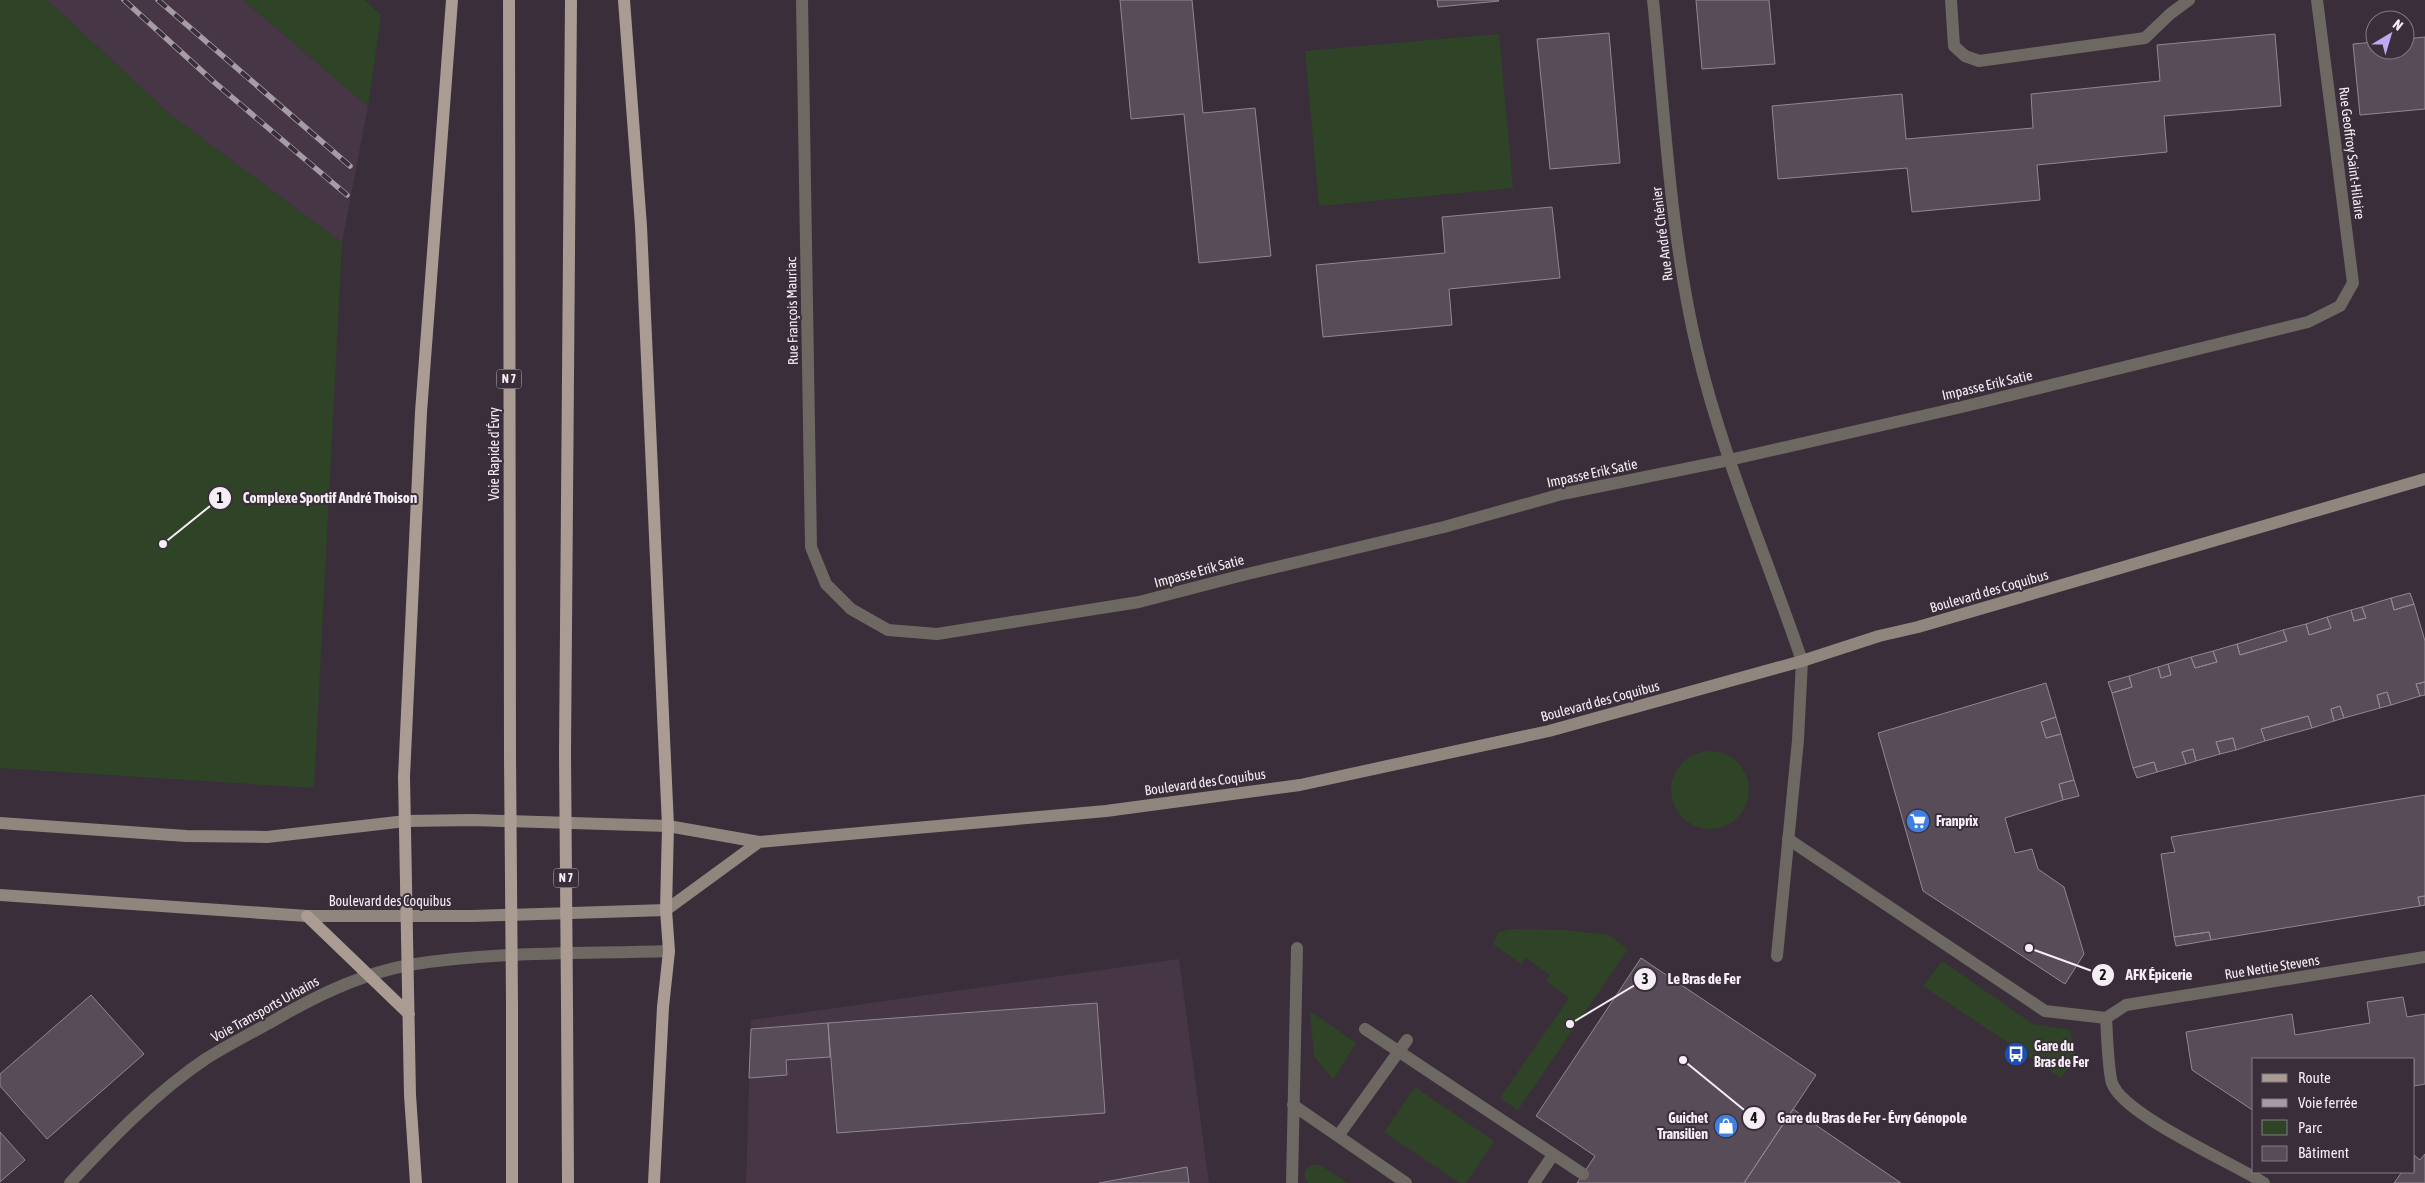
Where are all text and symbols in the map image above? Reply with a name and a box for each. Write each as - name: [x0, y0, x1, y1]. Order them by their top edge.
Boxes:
- north arrow: [2365, 10, 2415, 60]
- text: N: [2390, 16, 2406, 34]
- street label: Rue Geoffroy Saint-Hilaire: [2336, 86, 2368, 220]
- street label: Rue André Chénier: [1648, 185, 1676, 282]
- street label: Rue François Mauriac: [783, 256, 801, 365]
- street label: Impasse Erik Satie: [1940, 367, 2034, 403]
- road number: N 7: [496, 369, 522, 388]
- street label: Voie Rapide d'Évry: [486, 407, 502, 501]
- street label: Impasse Erik Satie: [1545, 456, 1639, 490]
- callout: Complexe Sportif André Thoison: [208, 483, 427, 513]
- text: 1: [216, 489, 224, 506]
- text: Complexe Sportif André Thoison: [243, 489, 417, 506]
- street label: Impasse Erik Satie: [1152, 551, 1246, 591]
- street label: Boulevard des Coquibus: [1928, 566, 2050, 616]
- street label: Boulevard des Coquibus: [1539, 677, 1661, 725]
- street label: Boulevard des Coquibus: [1143, 766, 1267, 798]
- supermarket icon: Franprix: [1905, 808, 1931, 834]
- place label: Franprix: [1936, 813, 1978, 829]
- road number: N 7: [554, 868, 578, 888]
- street label: Boulevard des Coquibus: [329, 893, 451, 909]
- street label: Rue Nettie Stevens: [2223, 952, 2321, 982]
- callout: AFK Épicerie: [2090, 960, 2202, 990]
- callout: Le Bras de Fer: [1632, 964, 1750, 994]
- text: 2: [2099, 966, 2107, 983]
- text: AFK Épicerie: [2125, 966, 2193, 983]
- text: 3: [1641, 970, 1649, 987]
- text: Le Bras de Fer: [1667, 970, 1741, 987]
- street label: Voie Transports Urbains: [208, 973, 322, 1045]
- place label: Gare du Bras de Fer: [2034, 1038, 2089, 1070]
- bus stop icon: Gare du Bras de Fer: [2003, 1041, 2029, 1067]
- legend: [2252, 1058, 2415, 1173]
- text: Route: [2298, 1069, 2331, 1086]
- text: Voie ferrée: [2298, 1094, 2358, 1111]
- callout: Gare du Bras de Fer - Évry Génopole: [1742, 1103, 1977, 1133]
- text: 4: [1749, 1109, 1758, 1126]
- text: Gare du Bras de Fer - Évry Génopole: [1777, 1109, 1967, 1126]
- place label: Guichet Transilien: [1657, 1110, 1708, 1142]
- shop icon: Guichet Transilien: [1713, 1113, 1739, 1139]
- text: Parc: [2298, 1119, 2322, 1136]
- text: Bâtiment: [2298, 1144, 2349, 1161]

